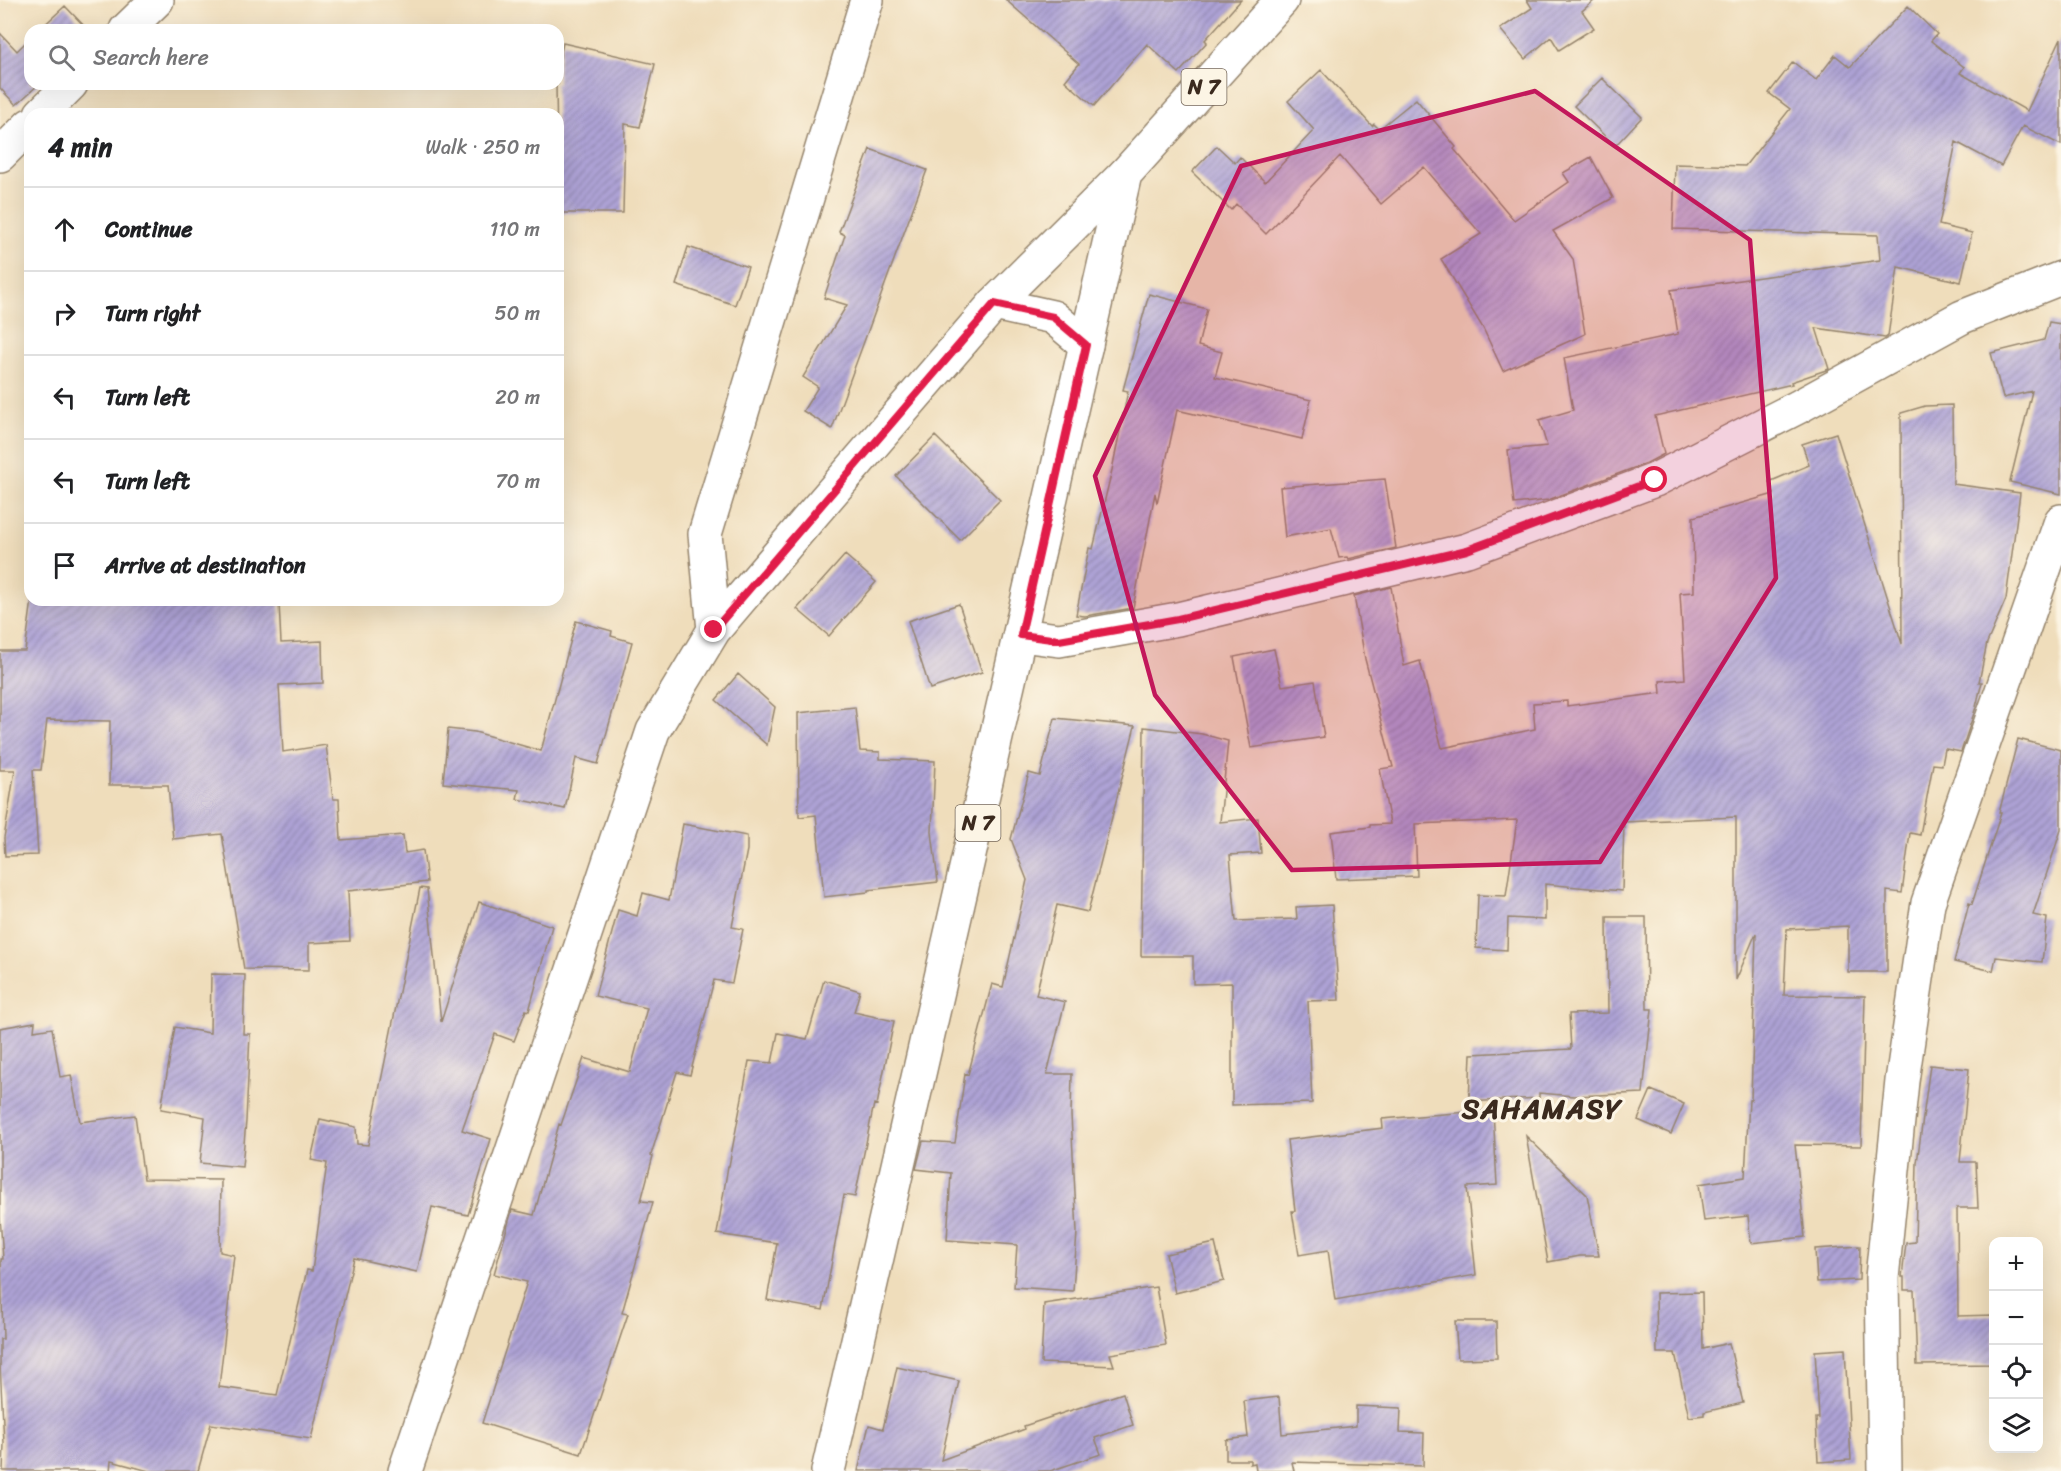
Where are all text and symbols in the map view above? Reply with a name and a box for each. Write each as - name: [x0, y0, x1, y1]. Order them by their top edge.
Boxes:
- search box: [24, 24, 564, 90]
- text: Search here: [93, 38, 209, 77]
- icon: search: [45, 41, 78, 74]
- road number: N 7: [1182, 69, 1226, 105]
- text: 4 min: [48, 124, 112, 170]
- text: Walk · 250 m: [426, 130, 540, 165]
- text: Continue: [105, 210, 193, 249]
- text: 110 m: [490, 212, 540, 247]
- icon: ahead: [48, 213, 81, 246]
- text: Turn right: [105, 294, 200, 333]
- text: 50 m: [495, 296, 540, 331]
- icon: right: [48, 297, 81, 330]
- text: Turn left: [105, 378, 190, 417]
- text: 20 m: [495, 380, 540, 415]
- icon: left: [48, 381, 81, 414]
- text: Turn left: [105, 462, 190, 501]
- text: 70 m: [495, 464, 540, 499]
- icon: left: [48, 465, 81, 498]
- route start: [1641, 466, 1667, 492]
- text: Arrive at destination: [105, 546, 306, 585]
- icon: arrive: [48, 549, 81, 582]
- route end: [700, 616, 726, 642]
- road number: N 7: [956, 805, 1000, 841]
- district label: SAHAMASY: [1461, 1084, 1623, 1133]
- map controls: [1989, 1237, 2043, 1453]
- button: +: [1989, 1237, 2043, 1291]
- button: −: [1989, 1291, 2043, 1345]
- button: locate: [1989, 1345, 2043, 1399]
- button: layers: [1989, 1399, 2043, 1453]

